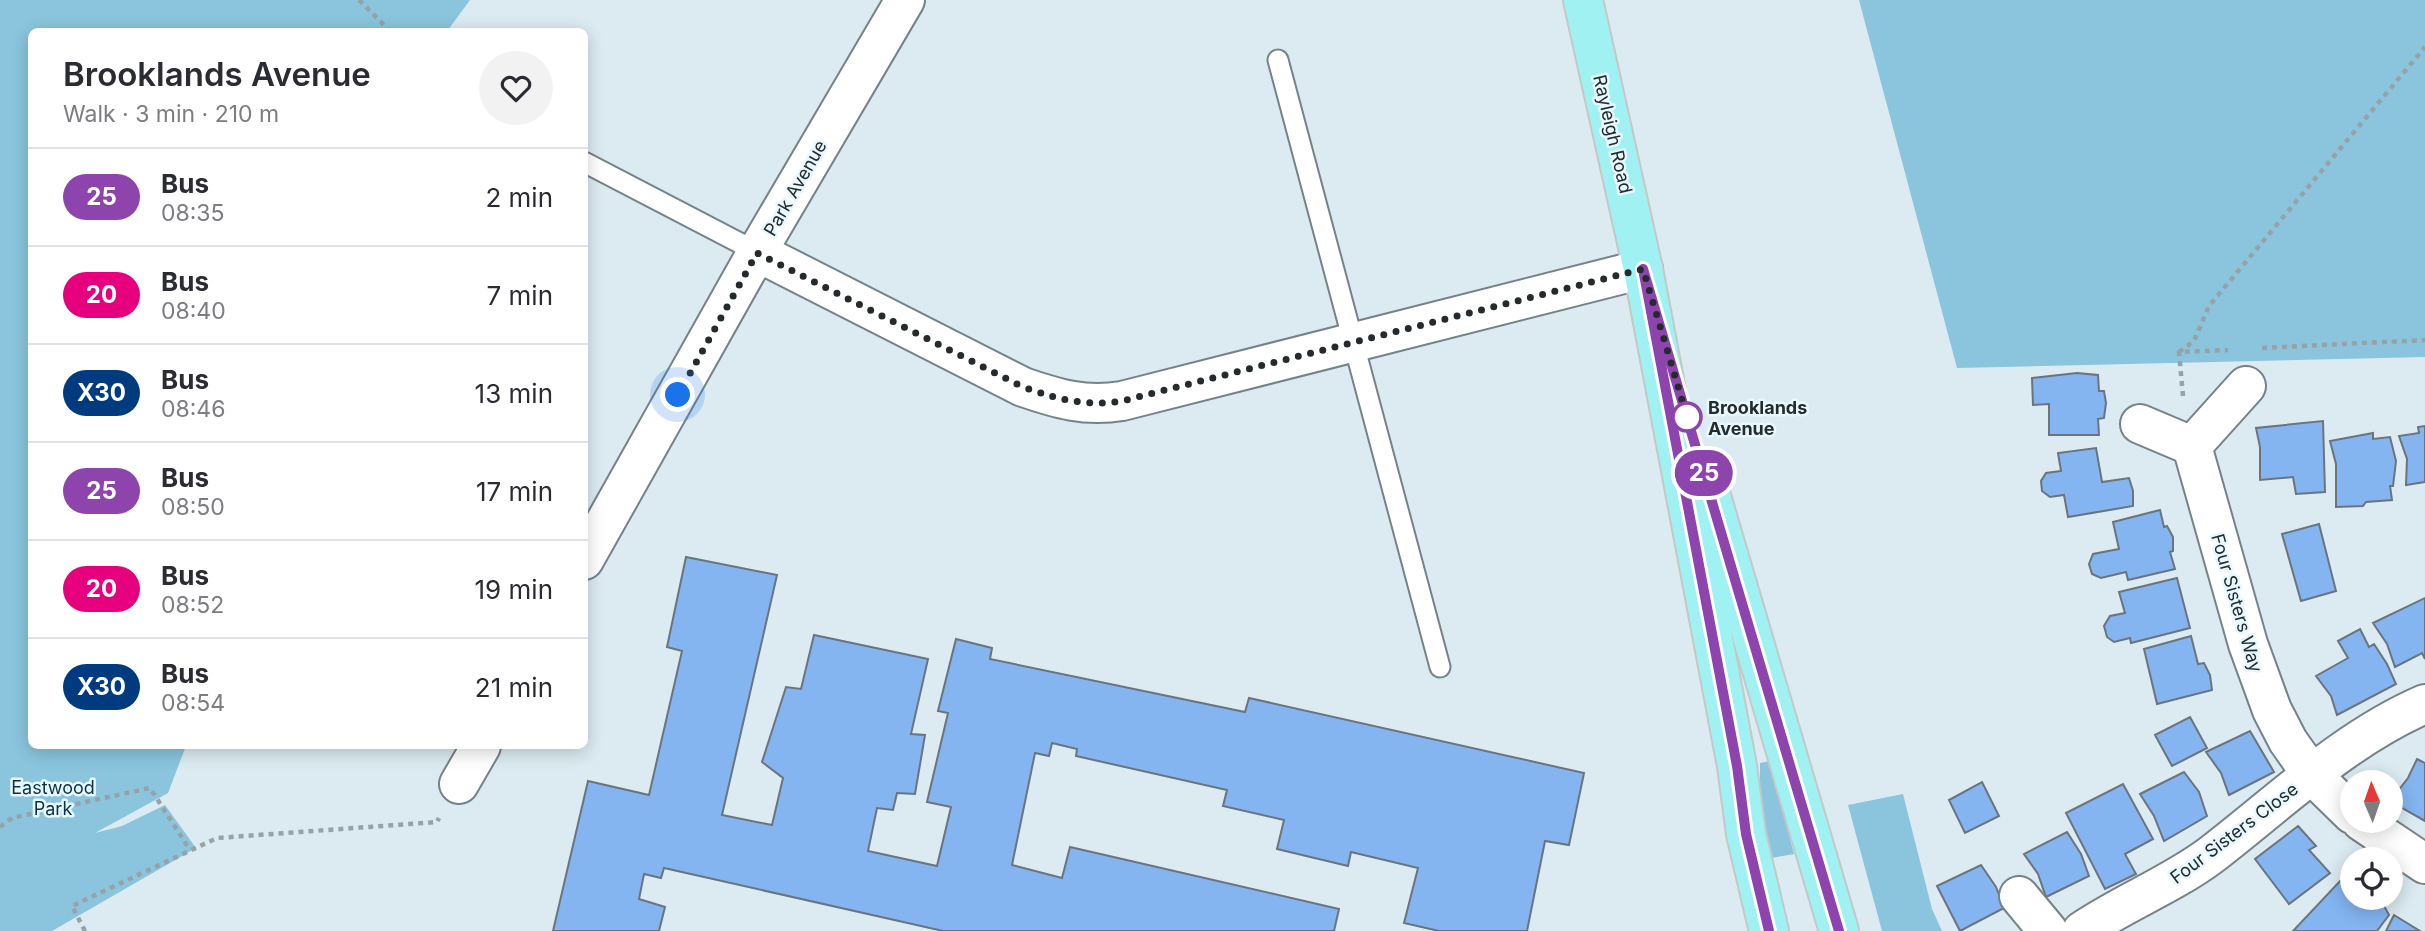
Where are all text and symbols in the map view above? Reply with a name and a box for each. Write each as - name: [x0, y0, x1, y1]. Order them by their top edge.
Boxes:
- button: heart: [479, 51, 553, 125]
- text: Brooklands Avenue: [63, 54, 371, 94]
- street label: Rayleigh Road: [1589, 73, 1637, 195]
- text: Walk · 3 min · 210 m: [63, 100, 279, 128]
- street label: Park Avenue: [759, 136, 831, 240]
- text: Bus: [161, 168, 209, 199]
- text: 25: [86, 182, 117, 211]
- text: 2 min: [485, 182, 553, 213]
- text: 08:35: [161, 199, 225, 227]
- text: Bus: [161, 266, 209, 297]
- text: 20: [86, 280, 117, 309]
- text: 7 min: [487, 280, 553, 311]
- text: 08:40: [161, 297, 226, 325]
- text: Bus: [161, 364, 209, 395]
- your location: [660, 377, 695, 412]
- text: X30: [77, 378, 126, 407]
- text: 13 min: [475, 378, 553, 409]
- text: 08:46: [161, 395, 226, 423]
- place label: Brooklands Avenue: [1708, 397, 1807, 439]
- marker: Brooklands Avenue: [1672, 402, 1702, 432]
- line badge: 25: [1672, 450, 1736, 496]
- text: 25: [1689, 458, 1719, 487]
- text: Bus: [161, 462, 209, 493]
- text: 25: [86, 476, 117, 505]
- text: 17 min: [476, 476, 553, 507]
- text: 08:50: [161, 493, 225, 521]
- street label: Four Sisters Way: [2207, 531, 2267, 675]
- text: Bus: [161, 560, 209, 591]
- text: 20: [86, 574, 117, 603]
- text: 19 min: [475, 574, 553, 605]
- text: 08:52: [161, 591, 224, 619]
- text: Bus: [161, 658, 209, 689]
- text: X30: [77, 672, 126, 701]
- text: 21 min: [475, 672, 553, 703]
- text: 08:54: [161, 689, 225, 717]
- north arrow: [2340, 770, 2403, 833]
- map controls: [2340, 770, 2403, 910]
- park label: Eastwood Park: [11, 777, 95, 819]
- street label: Four Sisters Close: [2166, 778, 2302, 888]
- button: locate: [2340, 847, 2403, 910]

